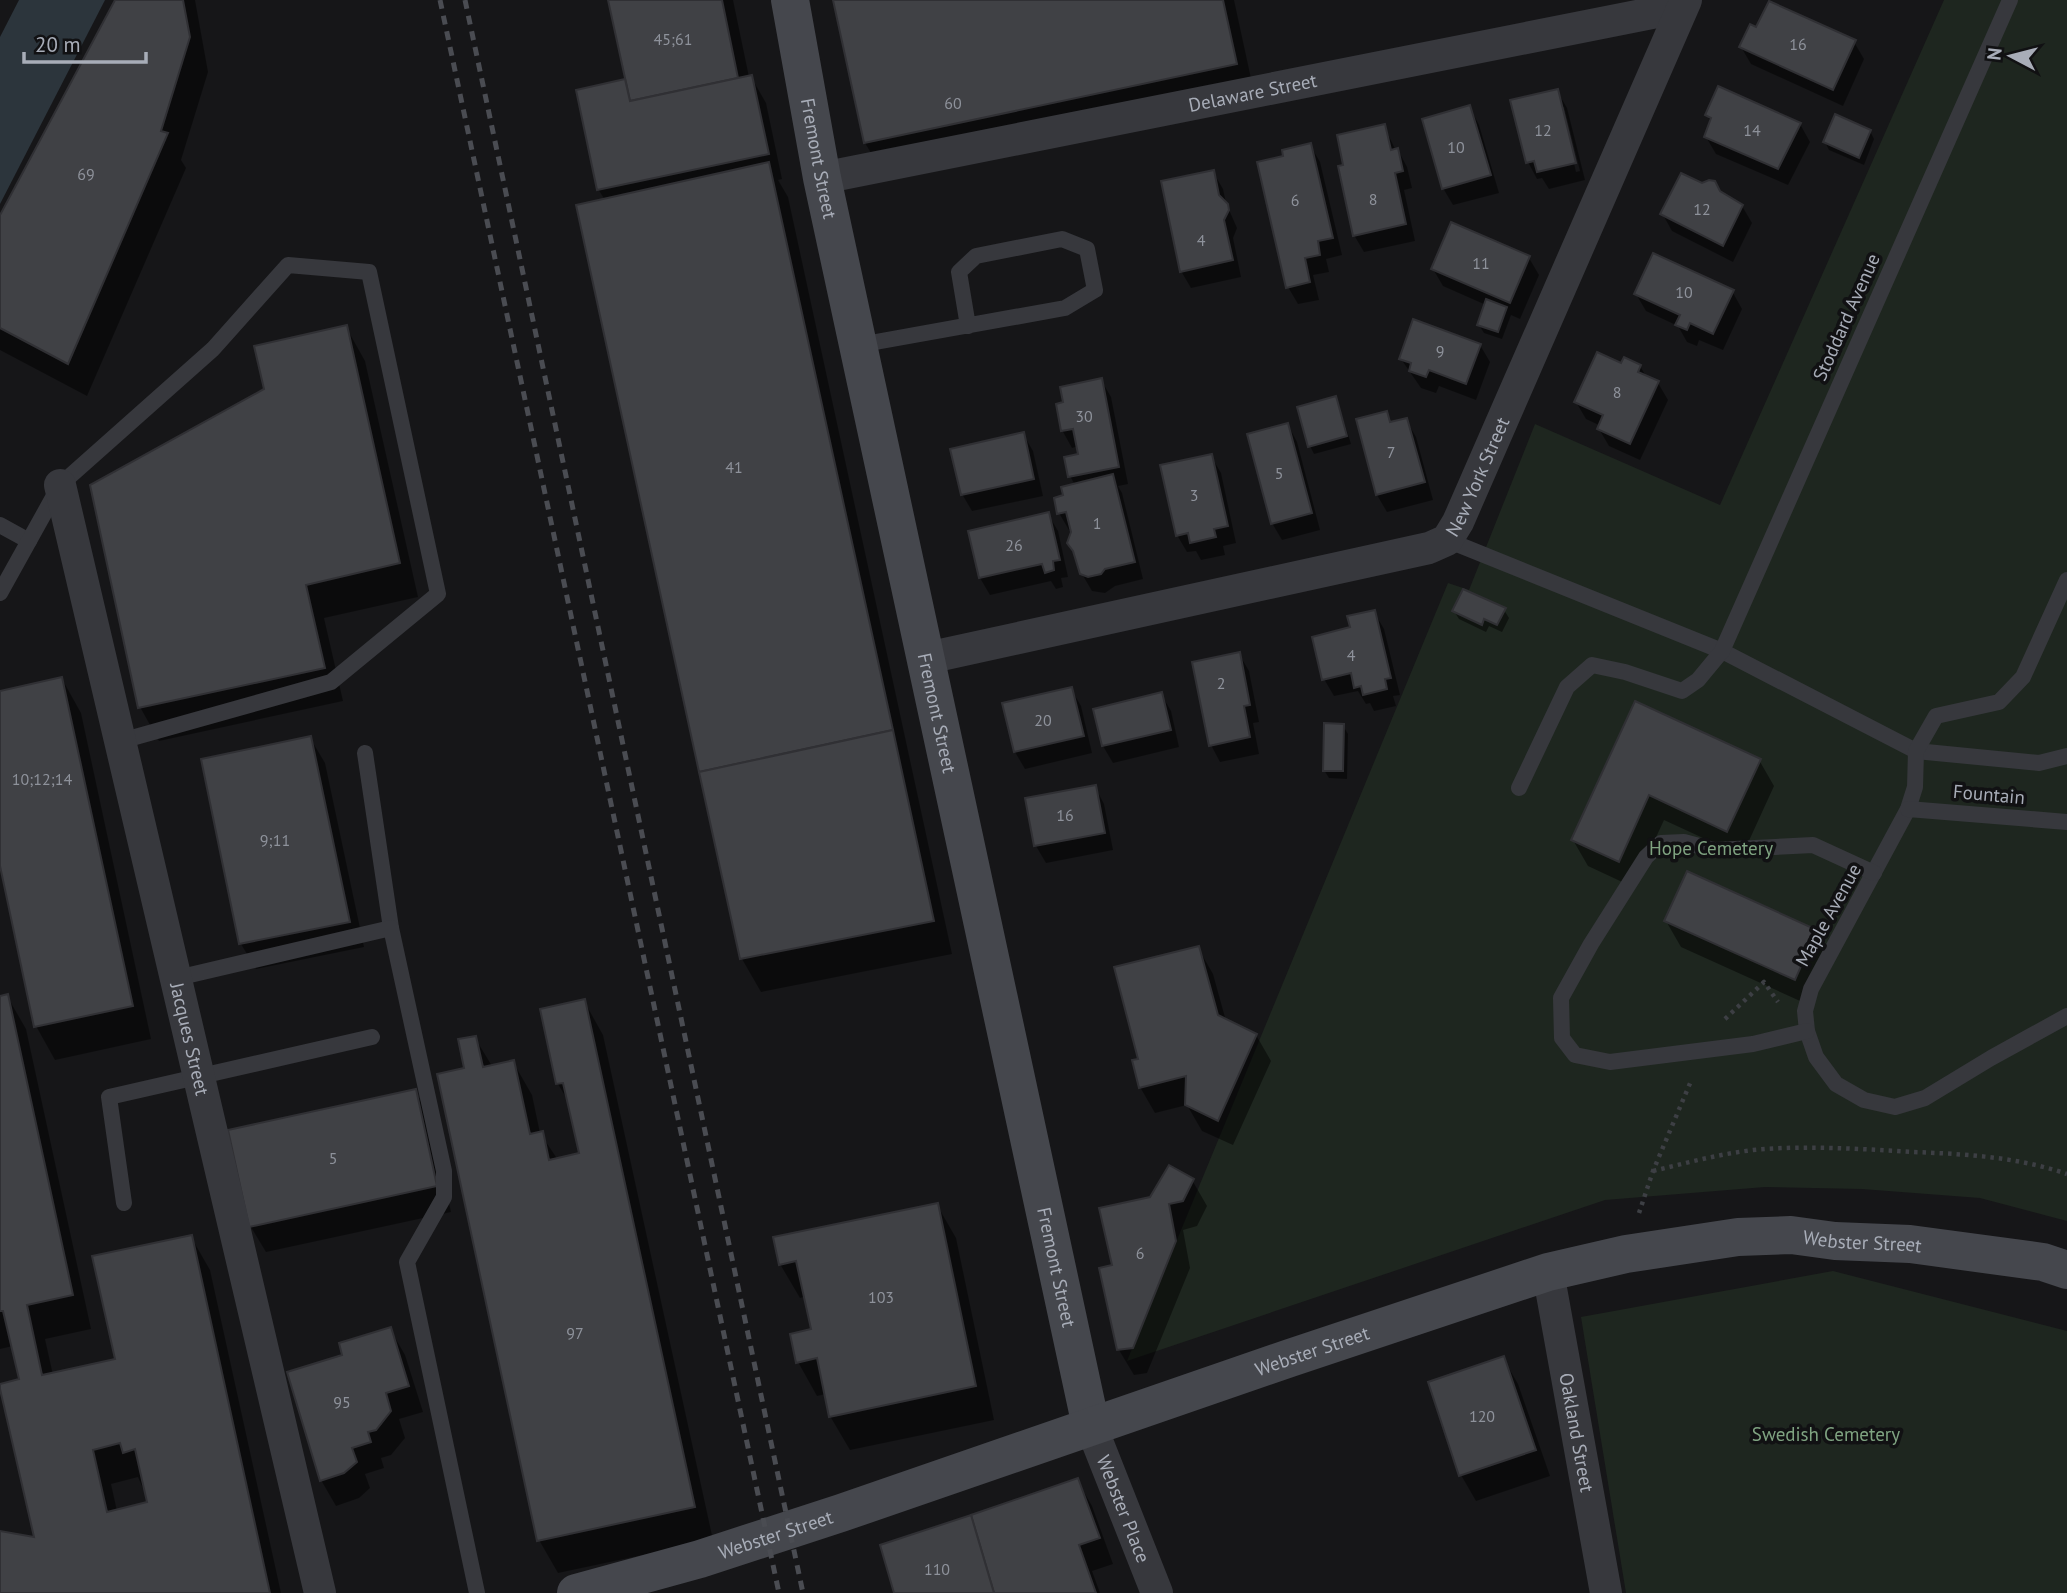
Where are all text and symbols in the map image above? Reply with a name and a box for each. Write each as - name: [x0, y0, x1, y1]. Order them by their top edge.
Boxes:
- scale bar: [24, 21, 147, 65]
- north arrow: [1976, 21, 2046, 91]
- house number: 45;61: [654, 29, 692, 49]
- text: 20 m: [35, 31, 81, 58]
- house number: 16: [1789, 34, 1807, 54]
- text: N: [1981, 46, 2007, 62]
- street label: Delaware Street: [1186, 68, 1319, 117]
- house number: 60: [944, 93, 962, 113]
- street label: Fremont Street: [796, 96, 843, 221]
- house number: 12: [1534, 120, 1552, 140]
- house number: 14: [1743, 120, 1761, 140]
- house number: 10: [1447, 137, 1465, 157]
- house number: 69: [77, 164, 95, 184]
- house number: 8: [1369, 189, 1377, 209]
- house number: 6: [1291, 190, 1299, 210]
- house number: 12: [1693, 199, 1711, 219]
- house number: 4: [1197, 230, 1206, 250]
- street label: Stoddard Avenue: [1807, 250, 1885, 384]
- house number: 11: [1472, 253, 1490, 273]
- house number: 10: [1675, 282, 1693, 302]
- house number: 9: [1436, 341, 1444, 361]
- house number: 8: [1613, 382, 1621, 402]
- house number: 30: [1075, 406, 1093, 426]
- street label: New York Street: [1440, 413, 1515, 541]
- house number: 7: [1387, 442, 1395, 462]
- house number: 41: [725, 457, 743, 477]
- house number: 5: [1275, 463, 1283, 483]
- house number: 3: [1190, 485, 1198, 505]
- house number: 1: [1093, 513, 1101, 533]
- house number: 26: [1005, 535, 1023, 555]
- house number: 4: [1347, 645, 1356, 665]
- street label: Fremont Street: [913, 651, 962, 776]
- house number: 2: [1217, 673, 1225, 693]
- house number: 20: [1034, 710, 1052, 730]
- house number: 10;12;14: [12, 769, 73, 789]
- street label: Fountain: [1952, 779, 2026, 809]
- house number: 16: [1056, 805, 1074, 825]
- house number: 9;11: [260, 830, 290, 850]
- park label: Hope Cemetery: [1649, 836, 1773, 860]
- street label: Maple Avenue: [1790, 859, 1866, 971]
- street label: Jacques Street: [165, 979, 215, 1098]
- house number: 5: [329, 1148, 337, 1168]
- street label: Fremont Street: [1032, 1205, 1081, 1330]
- street label: Webster Street: [1802, 1225, 1924, 1258]
- house number: 6: [1136, 1243, 1144, 1263]
- house number: 103: [868, 1287, 894, 1307]
- street label: Webster Street: [1252, 1320, 1373, 1381]
- house number: 97: [566, 1323, 584, 1343]
- street label: Oakland Street: [1554, 1371, 1600, 1495]
- house number: 95: [333, 1392, 351, 1412]
- house number: 120: [1469, 1406, 1495, 1426]
- park label: Swedish Cemetery: [1752, 1422, 1900, 1446]
- street label: Webster Place: [1092, 1451, 1156, 1566]
- street label: Webster Street: [715, 1504, 836, 1564]
- house number: 110: [924, 1559, 950, 1579]

